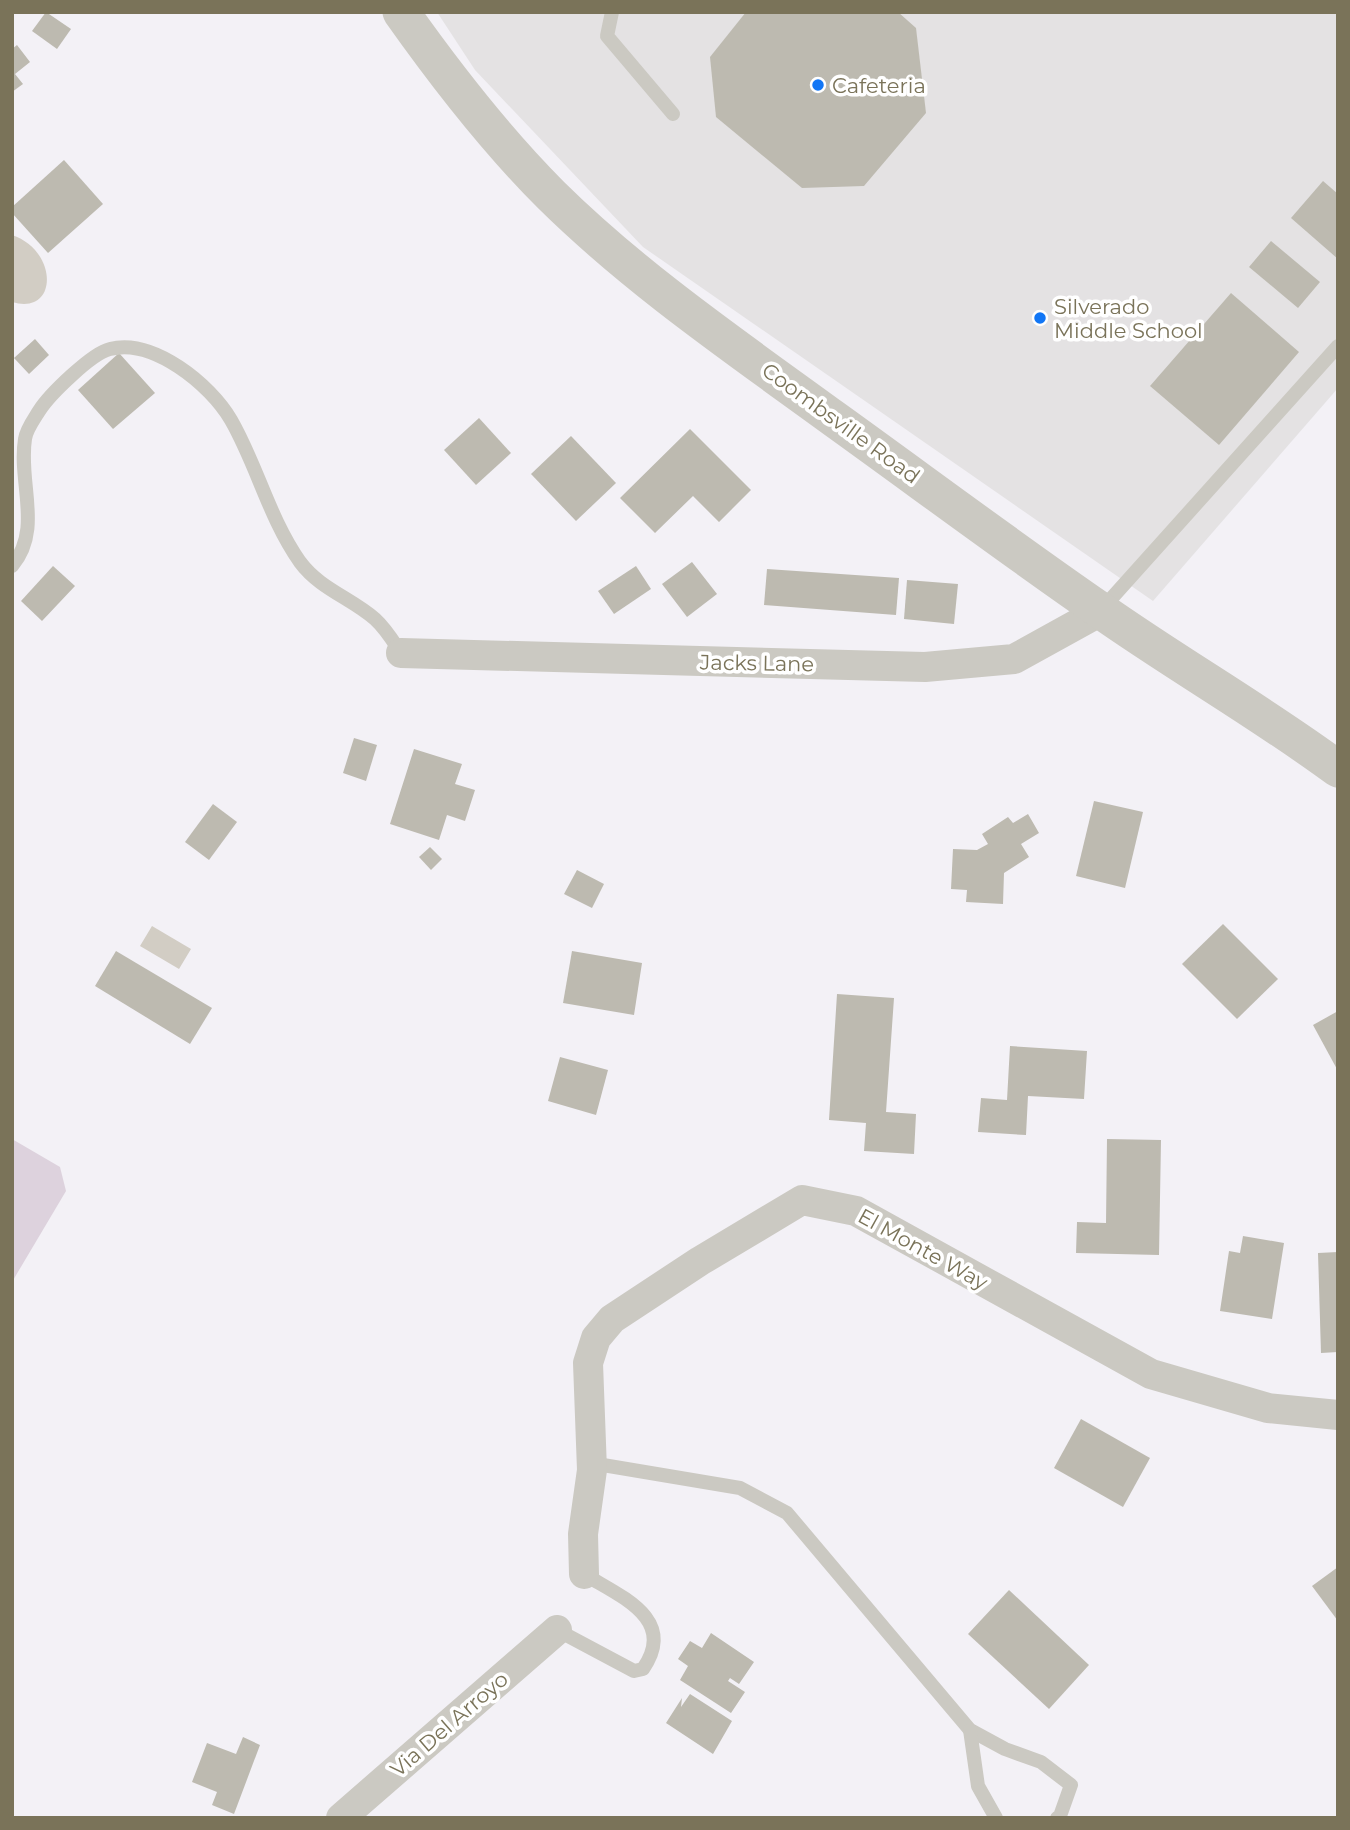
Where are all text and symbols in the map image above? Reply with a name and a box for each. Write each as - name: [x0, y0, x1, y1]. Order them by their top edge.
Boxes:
- place label: Cafeteria: [832, 73, 926, 98]
- marker: Cafeteria: [810, 77, 826, 93]
- place label: Silverado Middle School: [1054, 294, 1203, 343]
- marker: Silverado Middle School: [1032, 310, 1048, 326]
- street label: Coombsville Road: [757, 357, 925, 489]
- street label: Jacks Lane: [699, 649, 814, 676]
- street label: El Monte Way: [854, 1203, 993, 1295]
- street label: Via Del Arroyo: [385, 1666, 513, 1782]

